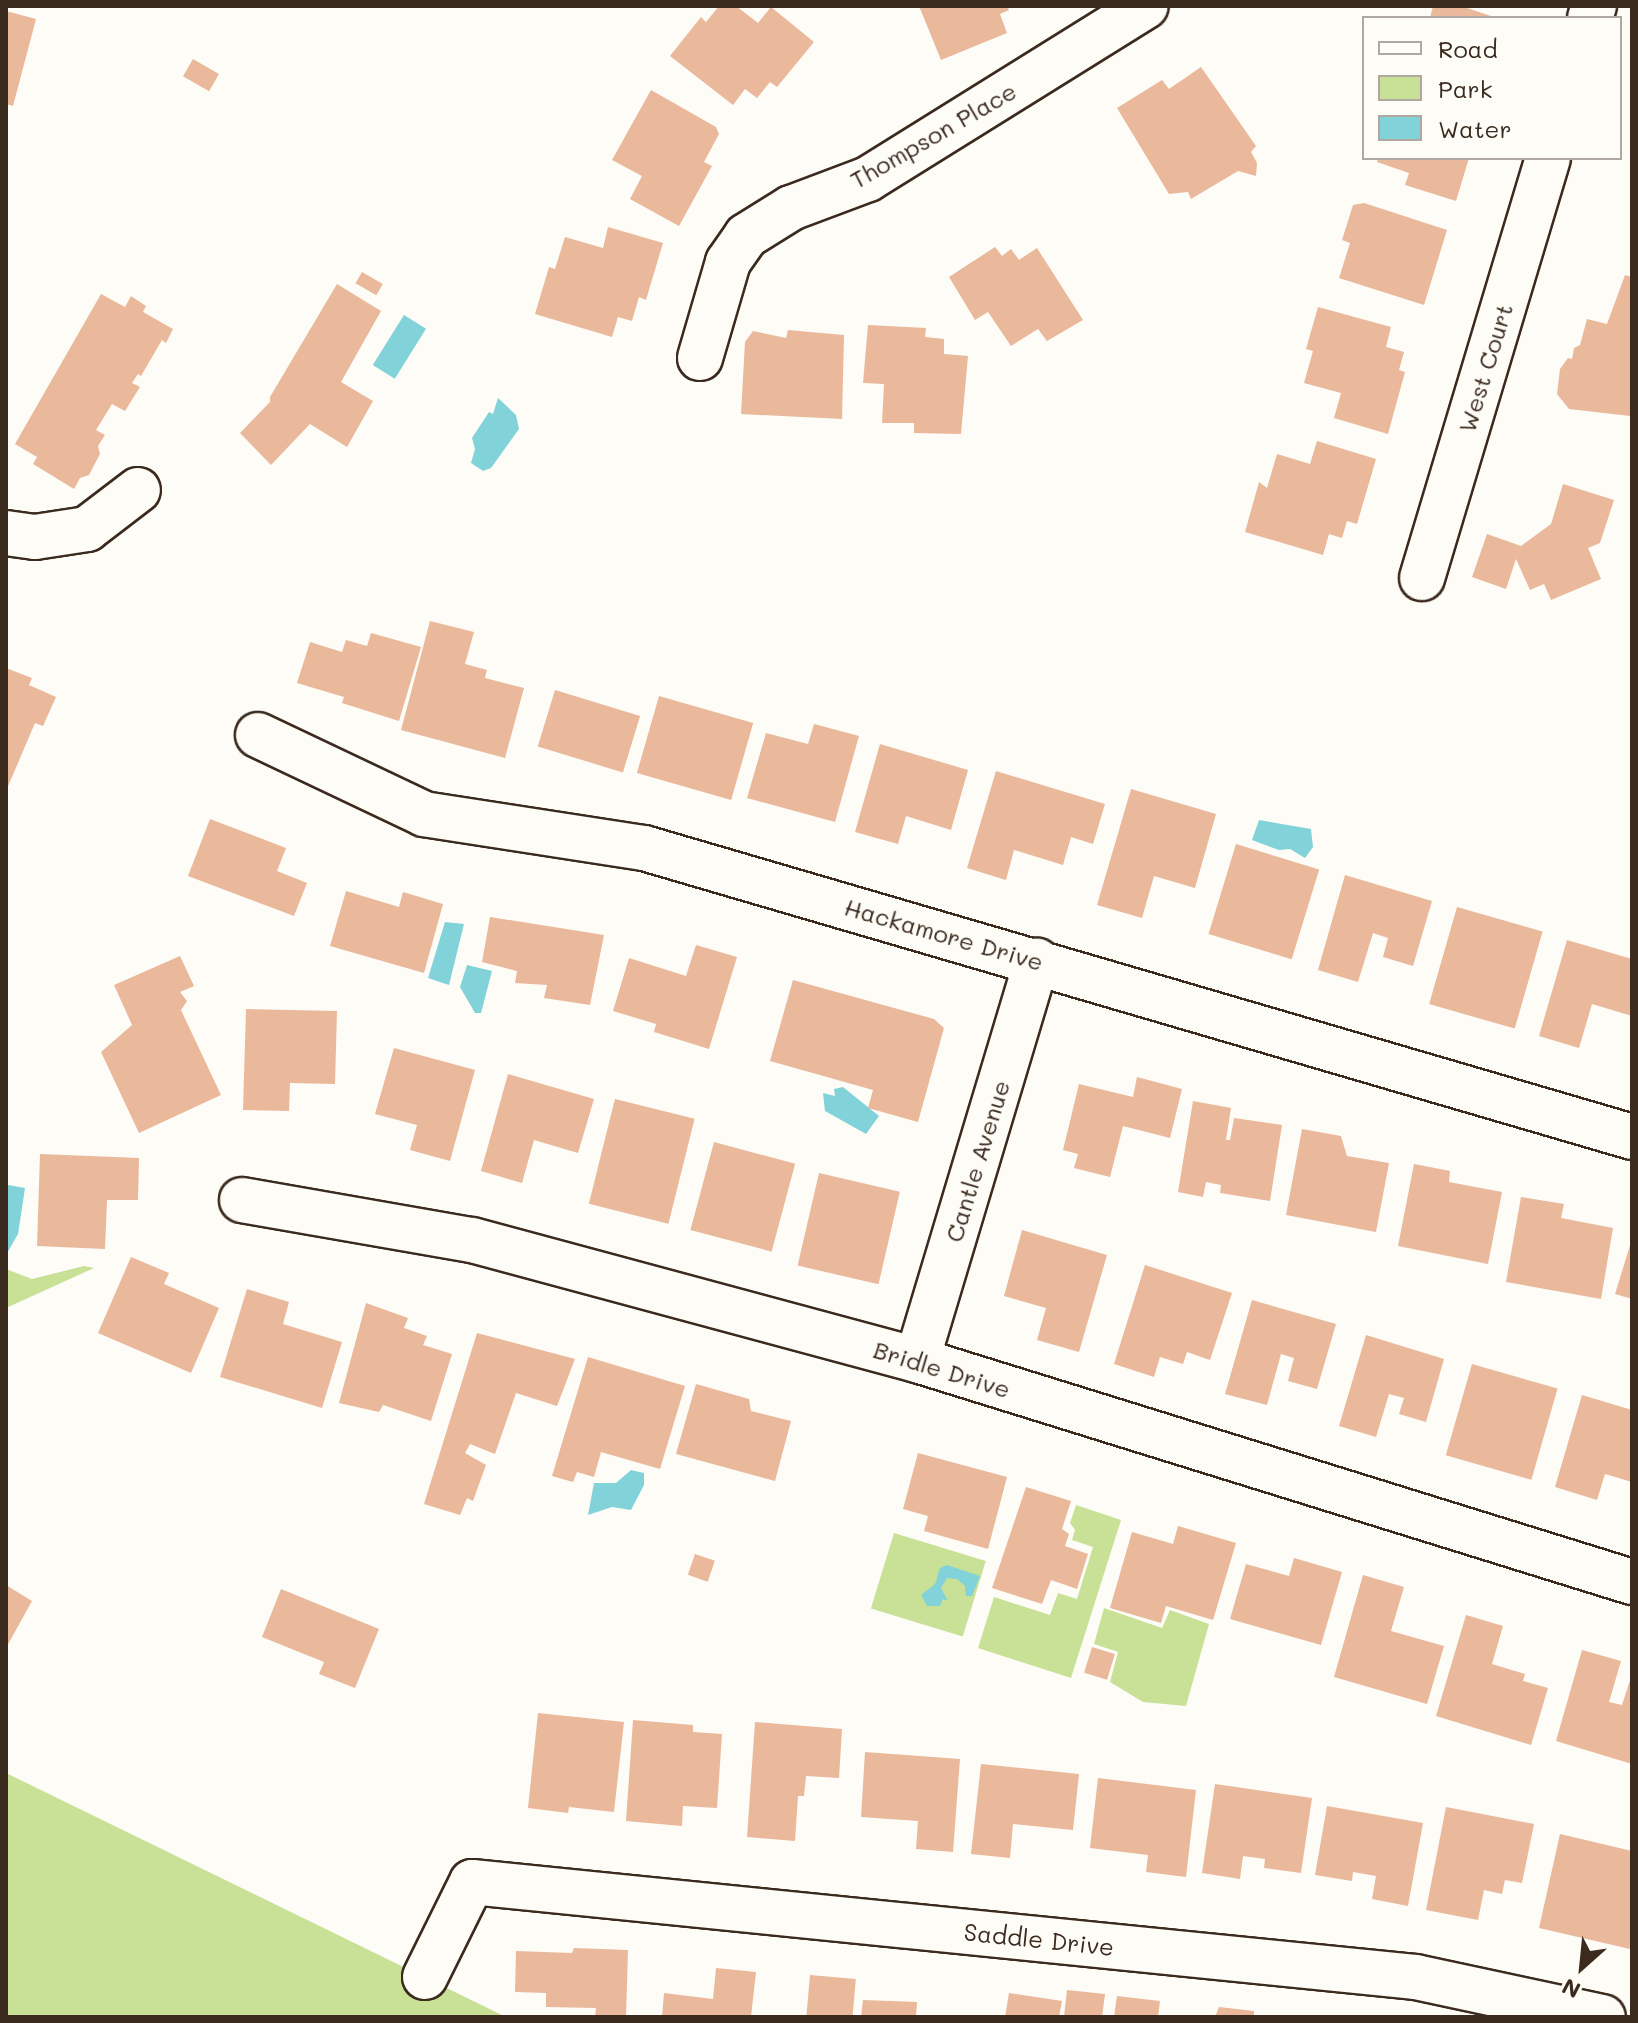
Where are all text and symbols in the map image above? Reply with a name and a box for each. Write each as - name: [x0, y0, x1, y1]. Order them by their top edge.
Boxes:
- legend: [1362, 16, 1622, 160]
- text: Road: [1438, 33, 1498, 64]
- text: Park: [1438, 73, 1492, 104]
- street label: Thompson Place: [845, 76, 1021, 194]
- text: Water: [1438, 113, 1512, 144]
- street label: West Court: [1452, 300, 1518, 436]
- street label: Hackamore Drive: [841, 892, 1047, 976]
- street label: Cantle Avenue: [939, 1077, 1015, 1245]
- street label: Bridle Drive: [870, 1335, 1014, 1403]
- street label: Saddle Drive: [962, 1917, 1116, 1961]
- north arrow: [1542, 1927, 1622, 2007]
- text: N: [1557, 1972, 1585, 2006]

